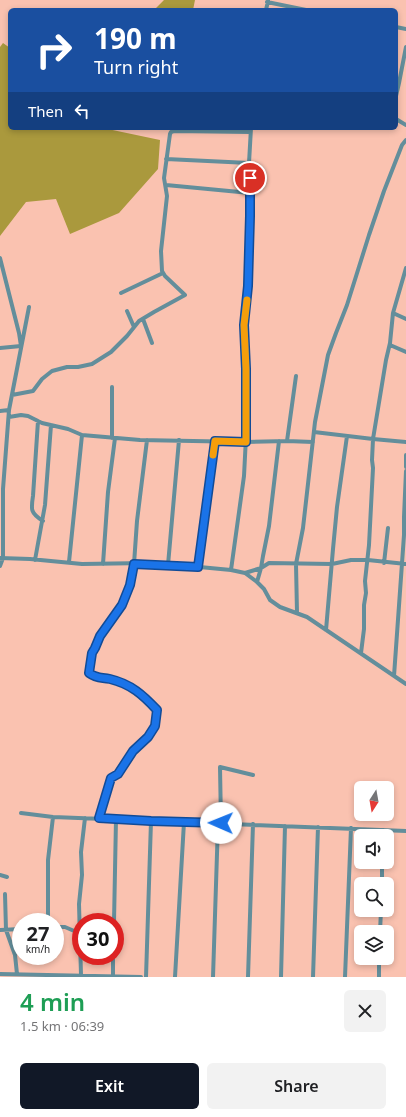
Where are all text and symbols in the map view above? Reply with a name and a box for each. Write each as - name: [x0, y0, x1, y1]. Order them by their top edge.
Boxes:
- text: 190 m: [94, 19, 177, 57]
- icon: right: [28, 24, 80, 76]
- text: Turn right: [94, 55, 178, 79]
- icon: left: [71, 100, 93, 122]
- text: Then: [28, 101, 63, 121]
- pin: [233, 161, 267, 195]
- icon: arrive: [239, 167, 261, 189]
- north arrow: [354, 781, 394, 821]
- map controls: [354, 781, 394, 965]
- position arrow: [200, 802, 242, 844]
- button: sound: [354, 829, 394, 869]
- button: search: [354, 877, 394, 917]
- speed limit sign: 30: [72, 913, 124, 965]
- text: 27: [27, 920, 49, 947]
- button: layers: [354, 925, 394, 965]
- text: km/h: [26, 942, 50, 956]
- text: 4 min: [20, 985, 85, 1018]
- button: close: [344, 990, 386, 1032]
- text: 1.5 km · 06:39: [20, 1017, 104, 1035]
- button: Exit: [20, 1063, 199, 1109]
- button: Share: [207, 1063, 386, 1109]

